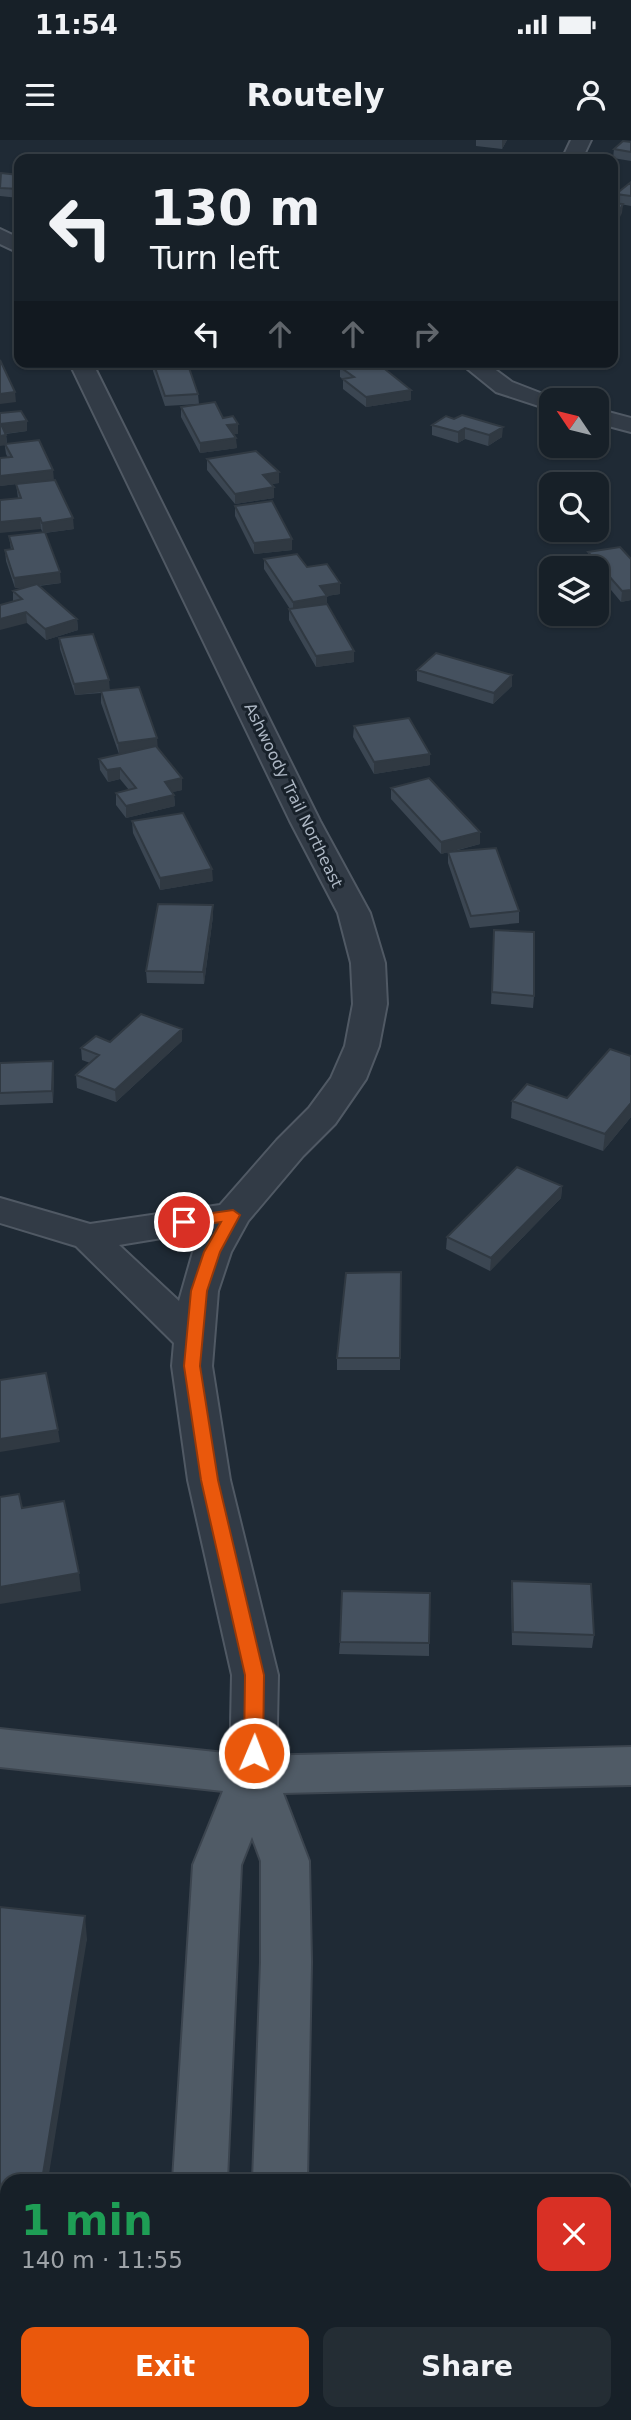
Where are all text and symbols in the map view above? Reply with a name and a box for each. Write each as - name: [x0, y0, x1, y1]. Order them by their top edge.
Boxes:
- text: 11:54: [35, 10, 118, 40]
- icon: menu: [21, 76, 59, 114]
- text: Routely: [246, 76, 385, 114]
- icon: person: [572, 76, 610, 114]
- text: 130 m: [150, 180, 320, 237]
- icon: left: [35, 182, 126, 273]
- text: Turn left: [150, 239, 280, 277]
- icon: left: [188, 315, 226, 353]
- icon: ahead: [261, 315, 299, 353]
- icon: ahead: [334, 315, 372, 353]
- icon: right: [407, 315, 445, 353]
- north arrow: [539, 388, 609, 458]
- map controls: [539, 388, 609, 626]
- button: search: [539, 472, 609, 542]
- button: layers: [539, 556, 609, 626]
- street label: Ashwoody Trail Northeast: [240, 700, 347, 891]
- pin: [154, 1192, 214, 1252]
- icon: arrive: [165, 1203, 203, 1241]
- position arrow: [217, 1716, 291, 1790]
- text: 1 min: [21, 2196, 153, 2245]
- button: close: [537, 2197, 611, 2271]
- text: 140 m · 11:55: [21, 2247, 183, 2273]
- button: Exit: [21, 2327, 309, 2407]
- button: Share: [323, 2327, 611, 2407]

